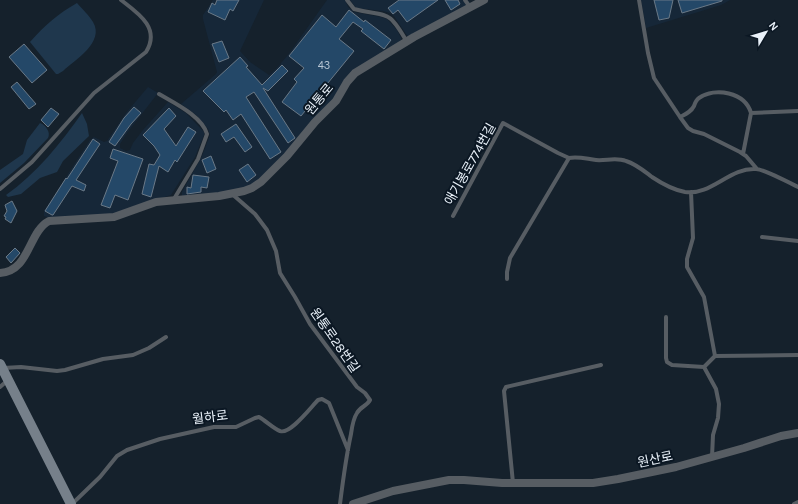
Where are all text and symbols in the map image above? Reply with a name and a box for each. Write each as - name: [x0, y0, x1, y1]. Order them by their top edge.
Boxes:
- north arrow: [746, 12, 786, 52]
- text: N: [766, 19, 781, 33]
- house number: 43: [318, 59, 330, 72]
- street label: 원통로: [302, 80, 336, 118]
- street label: 애기봉로774번길: [441, 120, 499, 208]
- street label: 원통로28번길: [307, 305, 363, 375]
- street label: 월하로: [191, 407, 229, 427]
- street label: 원산로: [636, 448, 674, 470]

